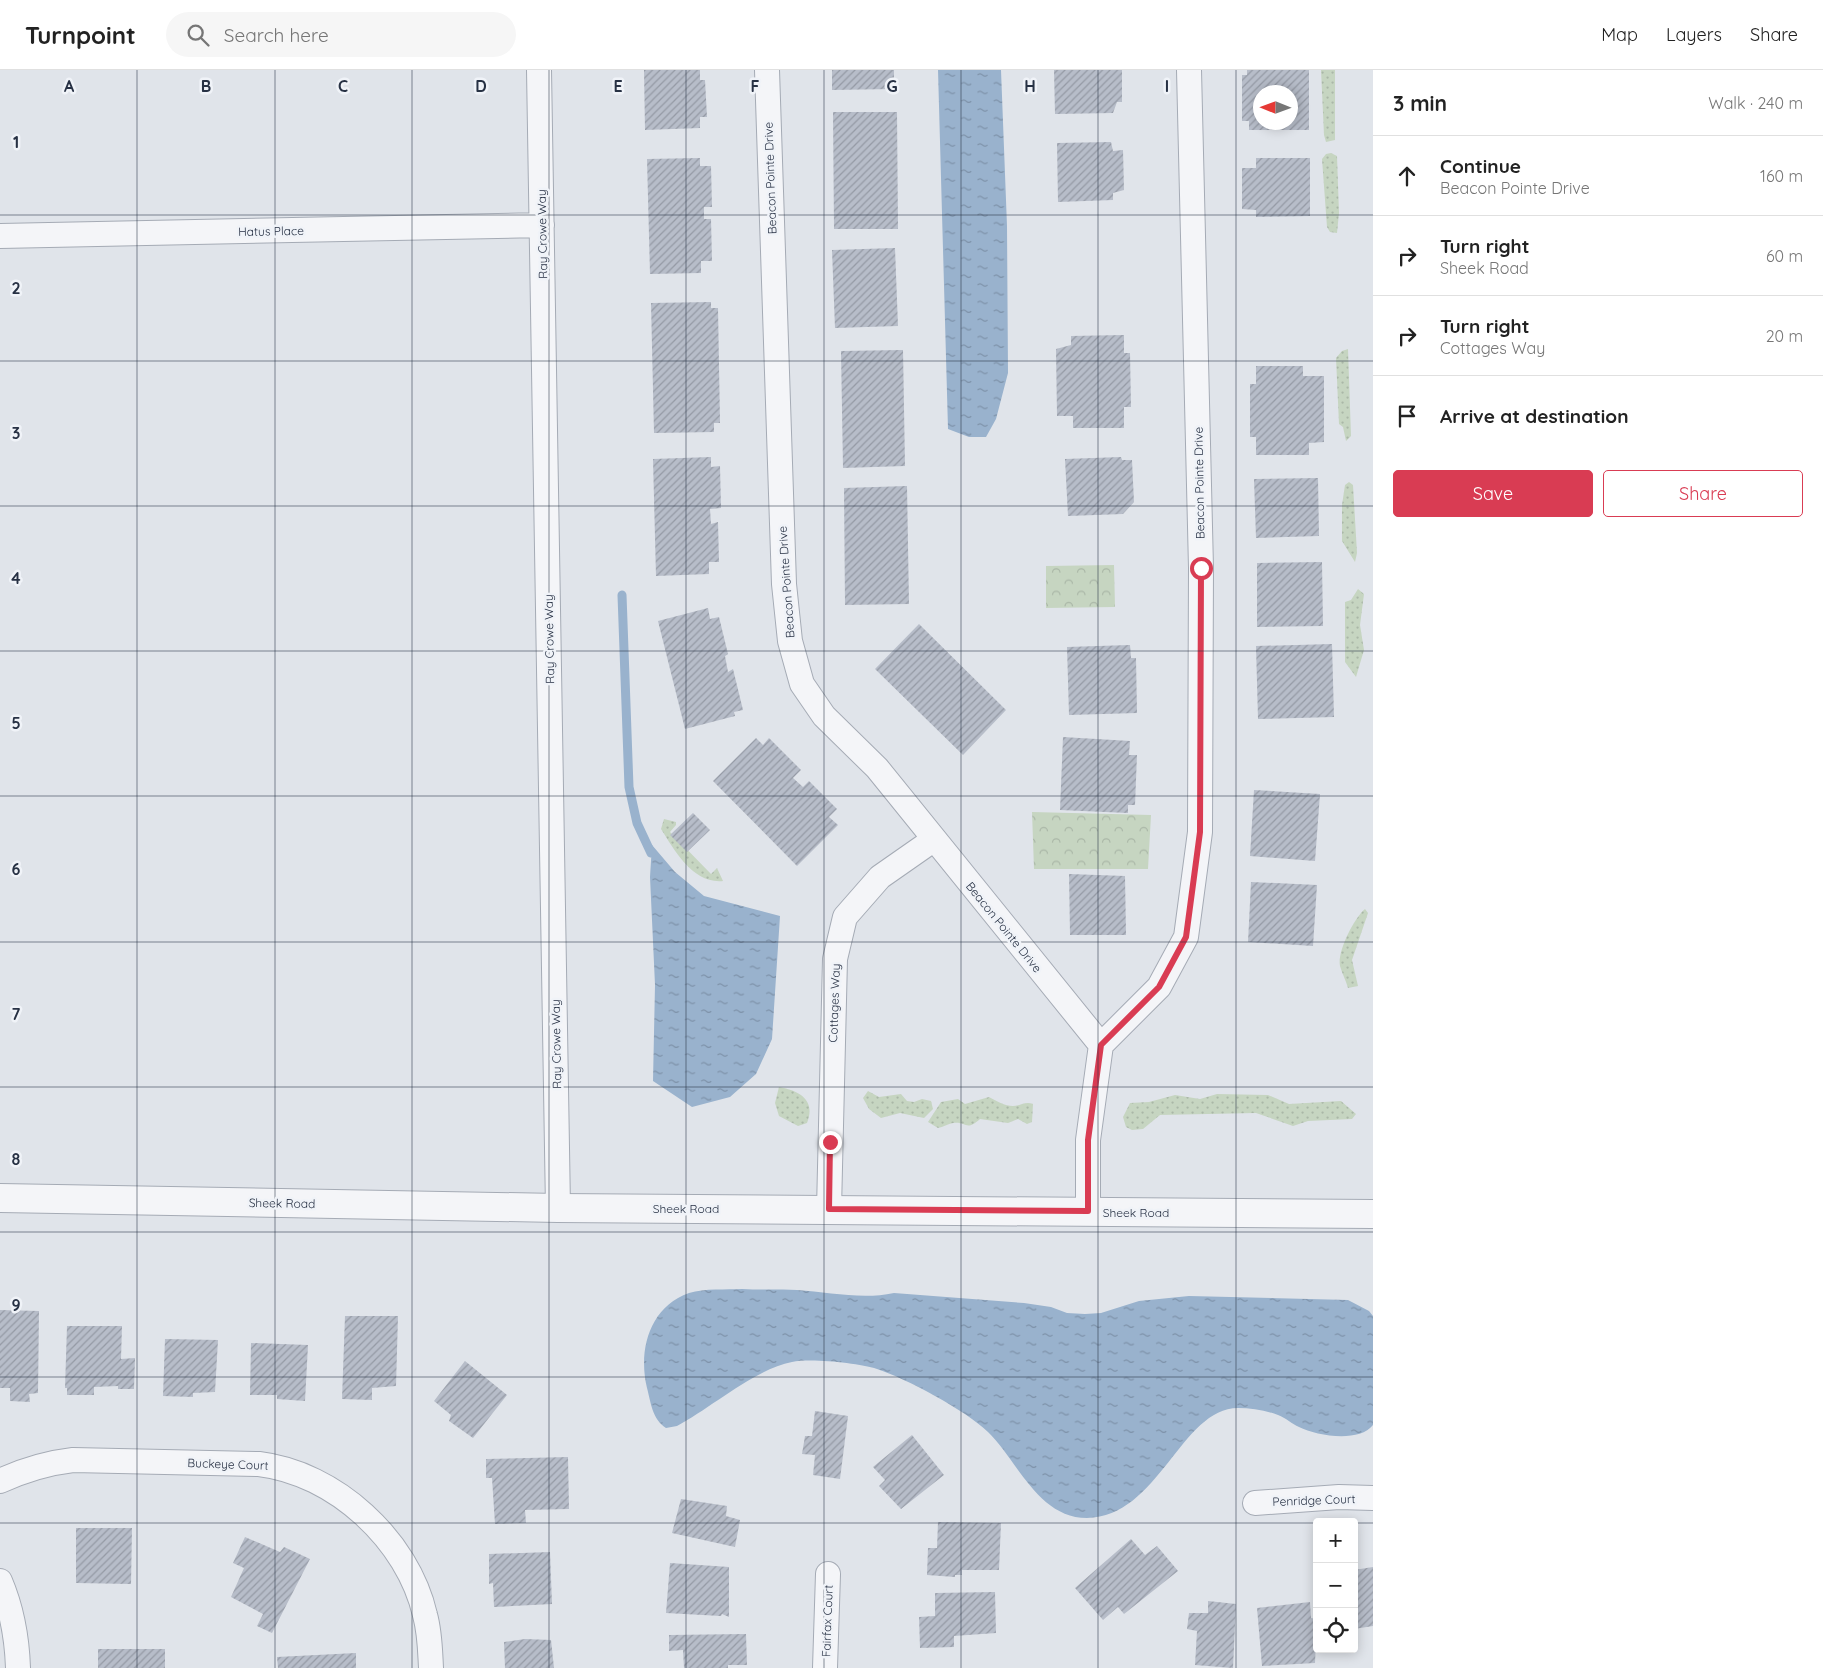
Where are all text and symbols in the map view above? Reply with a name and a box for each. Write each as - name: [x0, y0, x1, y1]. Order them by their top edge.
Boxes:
- search box: [166, 12, 516, 57]
- text: Turnpoint: [25, 20, 136, 50]
- icon: search: [184, 21, 212, 49]
- text: Search here: [224, 23, 329, 47]
- text: Map: [1601, 23, 1638, 46]
- text: Layers: [1666, 23, 1722, 46]
- text: Share: [1750, 23, 1798, 46]
- text: A: [64, 76, 75, 96]
- text: B: [201, 76, 211, 96]
- text: C: [338, 76, 348, 96]
- text: D: [475, 76, 487, 96]
- text: E: [613, 76, 623, 96]
- text: F: [751, 76, 760, 96]
- text: G: [886, 76, 898, 96]
- text: H: [1024, 76, 1036, 96]
- text: I: [1165, 76, 1169, 96]
- north arrow: [1253, 85, 1298, 130]
- text: 3 min: [1393, 90, 1447, 116]
- text: Walk · 240 m: [1708, 93, 1803, 113]
- street label: Beacon Pointe Drive: [761, 121, 779, 234]
- text: 1: [13, 132, 19, 152]
- text: Continue: [1440, 154, 1521, 178]
- icon: ahead: [1393, 162, 1421, 190]
- text: 160 m: [1760, 166, 1803, 186]
- text: Beacon Pointe Drive: [1440, 178, 1590, 198]
- street label: Ray Crowe Way: [534, 189, 550, 279]
- street label: Hatus Place: [238, 223, 304, 239]
- text: Turn right: [1440, 234, 1529, 258]
- icon: right: [1393, 242, 1421, 270]
- text: 60 m: [1766, 246, 1803, 266]
- text: Sheek Road: [1440, 258, 1529, 278]
- text: 2: [11, 278, 21, 298]
- text: Turn right: [1440, 314, 1529, 338]
- icon: right: [1393, 322, 1421, 350]
- text: 20 m: [1766, 326, 1803, 346]
- text: Cottages Way: [1440, 338, 1545, 358]
- icon: arrive: [1393, 402, 1421, 430]
- text: Arrive at destination: [1440, 404, 1629, 428]
- text: 3: [12, 423, 20, 443]
- street label: Beacon Pointe Drive: [1191, 427, 1207, 539]
- button: Save: [1393, 470, 1593, 517]
- button: Share: [1603, 470, 1803, 517]
- street label: Beacon Pointe Drive: [775, 525, 797, 639]
- route start: [1190, 557, 1213, 580]
- text: 4: [11, 568, 21, 588]
- street label: Ray Crowe Way: [541, 594, 557, 684]
- text: 5: [11, 713, 21, 733]
- text: 6: [12, 859, 21, 879]
- street label: Beacon Pointe Drive: [963, 879, 1045, 976]
- street label: Cottages Way: [825, 963, 843, 1043]
- street label: Ray Crowe Way: [548, 999, 564, 1089]
- text: 7: [12, 1004, 21, 1024]
- route end: [819, 1131, 842, 1154]
- text: 8: [12, 1149, 21, 1169]
- street label: Sheek Road: [249, 1195, 315, 1211]
- street label: Sheek Road: [653, 1201, 719, 1216]
- street label: Sheek Road: [1103, 1205, 1169, 1220]
- text: 9: [11, 1295, 21, 1315]
- street label: Buckeye Court: [187, 1455, 269, 1473]
- street label: Penridge Court: [1272, 1491, 1356, 1509]
- map controls: [1313, 1518, 1358, 1653]
- button: +: [1313, 1518, 1358, 1563]
- button: −: [1313, 1563, 1358, 1608]
- street label: Fairfax Court: [818, 1585, 836, 1657]
- button: locate: [1313, 1608, 1358, 1653]

